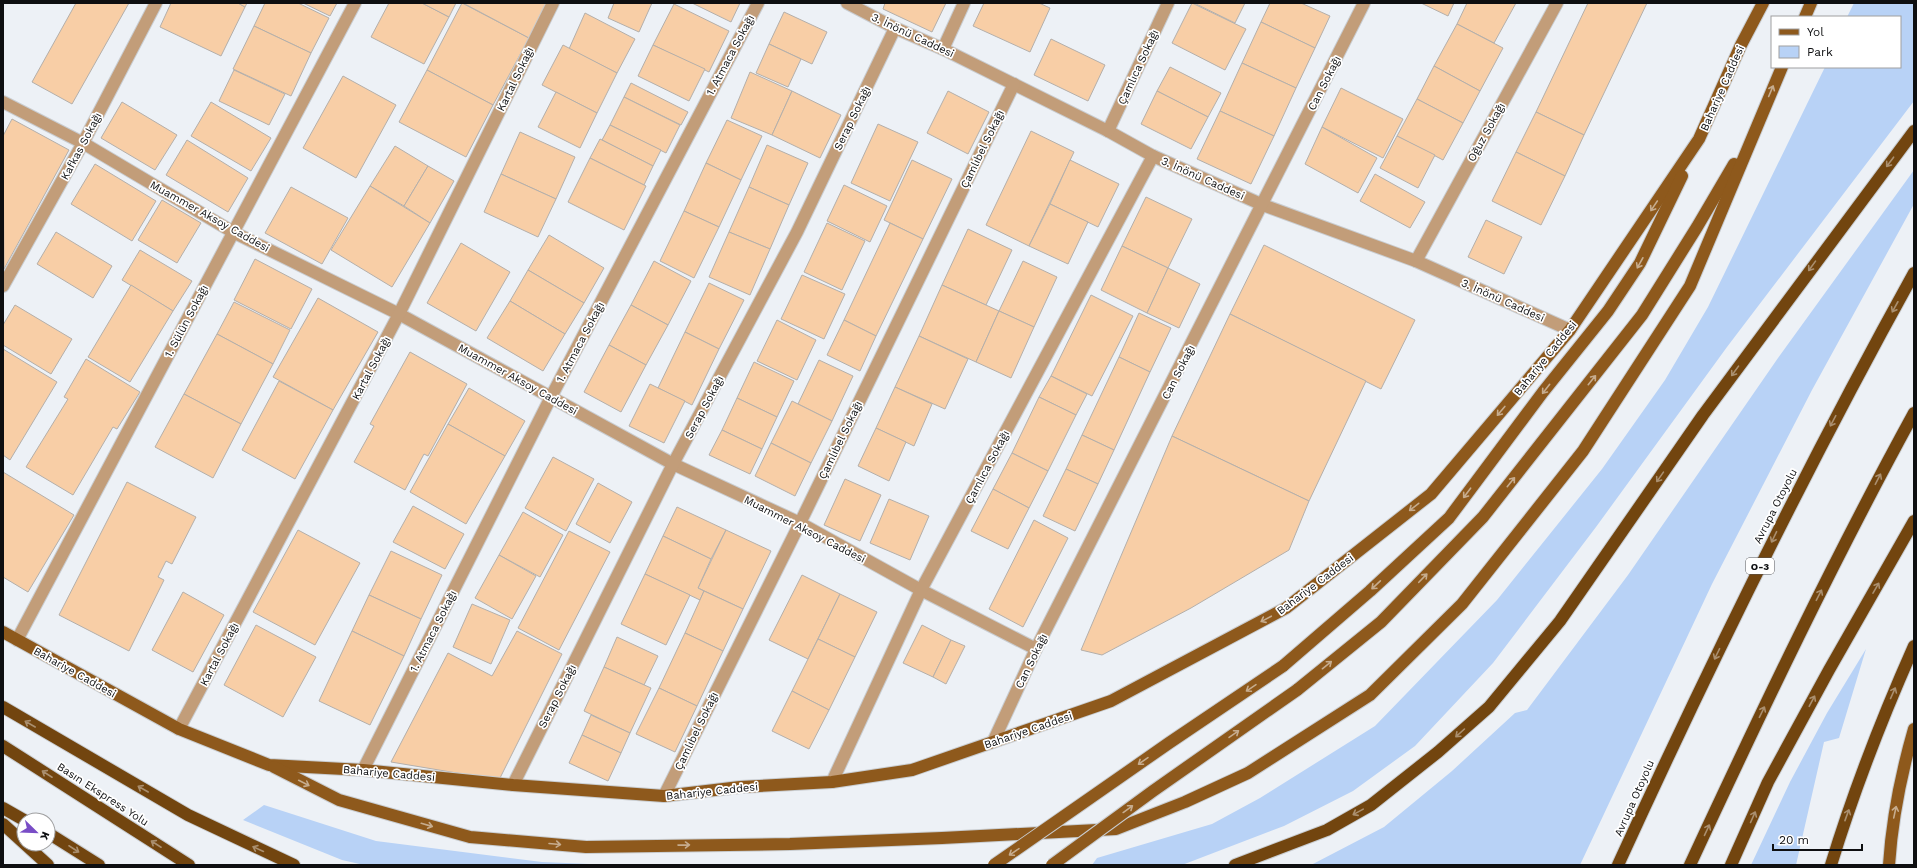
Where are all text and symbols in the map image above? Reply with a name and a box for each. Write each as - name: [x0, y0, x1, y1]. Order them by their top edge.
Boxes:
- street label: 3. İnönü Caddesi: [869, 10, 957, 60]
- street label: 1. Atmaca Sokağı: [704, 13, 757, 98]
- legend: [1771, 16, 1901, 68]
- text: Yol: [1807, 25, 1824, 39]
- street label: Çamlıca Sokağı: [1115, 28, 1162, 107]
- street label: Bahariye Caddesi: [1698, 43, 1747, 133]
- street label: Kartal Sokağı: [494, 45, 537, 113]
- text: Park: [1807, 45, 1833, 59]
- street label: Can Sokağı: [1305, 54, 1344, 113]
- street label: Serap Sokağı: [831, 84, 874, 152]
- one-way arrow: [1768, 86, 1776, 98]
- street label: Oğuz Sokağı: [1465, 101, 1508, 164]
- street label: Çamlıbel Sokağı: [958, 108, 1007, 190]
- street label: Kafkas Sokağı: [58, 110, 105, 182]
- street label: 3. İnönü Caddesi: [1159, 153, 1247, 203]
- one-way arrow: [1886, 157, 1895, 168]
- street label: Muammer Aksoy Caddesi: [148, 178, 272, 255]
- one-way arrow: [1650, 201, 1658, 212]
- one-way arrow: [1635, 256, 1643, 268]
- one-way arrow: [1808, 261, 1817, 272]
- street label: 3. İnönü Caddesi: [1459, 275, 1547, 325]
- street label: 1. Sülün Sokağı: [162, 283, 211, 360]
- street label: 1. Atmaca Sokağı: [554, 300, 607, 385]
- one-way arrow: [1891, 301, 1898, 313]
- street label: Bahariye Caddesi: [1511, 318, 1580, 398]
- street label: Kartal Sokağı: [349, 334, 394, 402]
- street label: Muammer Aksoy Caddesi: [456, 341, 580, 418]
- street label: Can Sokağı: [1159, 343, 1198, 402]
- one-way arrow: [1731, 365, 1739, 376]
- street label: Serap Sokağı: [682, 374, 726, 441]
- one-way arrow: [1587, 375, 1596, 386]
- one-way arrow: [1541, 384, 1550, 395]
- street label: Çamlıbel Sokağı: [816, 399, 865, 481]
- one-way arrow: [1497, 406, 1506, 417]
- one-way arrow: [1829, 415, 1837, 427]
- street label: Çamlıca Sokağı: [963, 428, 1012, 506]
- street label: Avrupa Otoyolu: [1751, 467, 1800, 546]
- one-way arrow: [1656, 471, 1664, 482]
- one-way arrow: [1875, 474, 1882, 486]
- one-way arrow: [1506, 476, 1515, 487]
- one-way arrow: [1463, 487, 1472, 498]
- street label: Muammer Aksoy Caddesi: [742, 493, 868, 566]
- one-way arrow: [1409, 503, 1420, 512]
- one-way arrow: [1770, 531, 1777, 543]
- street label: Bahariye Caddesi: [1275, 551, 1356, 617]
- road number: O-3: [1746, 558, 1774, 574]
- one-way arrow: [1419, 573, 1428, 583]
- one-way arrow: [1371, 581, 1381, 590]
- one-way arrow: [1872, 582, 1880, 594]
- street label: 1. Atmaca Sokağı: [407, 588, 460, 674]
- one-way arrow: [1816, 590, 1823, 602]
- one-way arrow: [1260, 616, 1272, 623]
- street label: Kartal Sokağı: [197, 620, 242, 688]
- street label: Can Sokağı: [1013, 632, 1050, 691]
- street label: Bahariye Caddesi: [31, 644, 118, 701]
- one-way arrow: [1713, 647, 1720, 659]
- one-way arrow: [1322, 661, 1333, 670]
- street label: Serap Sokağı: [536, 662, 579, 730]
- one-way arrow: [1246, 684, 1257, 692]
- one-way arrow: [1890, 687, 1897, 699]
- street label: Çamlıbel Sokağı: [672, 690, 721, 772]
- one-way arrow: [1809, 695, 1816, 707]
- one-way arrow: [1759, 706, 1766, 718]
- street label: Bahariye Caddesi: [982, 709, 1074, 752]
- one-way arrow: [24, 719, 36, 727]
- one-way arrow: [1455, 728, 1465, 737]
- one-way arrow: [1228, 730, 1239, 738]
- one-way arrow: [1138, 757, 1149, 765]
- street label: Avrupa Otoyolu: [1612, 758, 1657, 838]
- street label: Basın Ekspress Yolu: [55, 760, 151, 829]
- street label: Bahariye Caddesi: [342, 763, 436, 784]
- one-way arrow: [41, 769, 53, 777]
- one-way arrow: [298, 780, 310, 787]
- street label: Bahariye Caddesi: [665, 780, 759, 803]
- one-way arrow: [137, 784, 149, 792]
- one-way arrow: [1122, 805, 1133, 813]
- one-way arrow: [1891, 806, 1899, 819]
- one-way arrow: [1352, 809, 1364, 817]
- one-way arrow: [1844, 809, 1852, 821]
- one-way arrow: [1750, 811, 1757, 823]
- north arrow: [16, 812, 56, 852]
- one-way arrow: [420, 822, 433, 829]
- one-way arrow: [1703, 824, 1711, 836]
- scale bar: [1773, 826, 1862, 852]
- text: K: [37, 830, 52, 842]
- text: 20 m: [1779, 833, 1809, 847]
- one-way arrow: [151, 840, 162, 848]
- one-way arrow: [548, 841, 561, 848]
- one-way arrow: [677, 842, 690, 849]
- one-way arrow: [68, 845, 80, 853]
- one-way arrow: [252, 845, 264, 852]
- one-way arrow: [1008, 848, 1020, 856]

